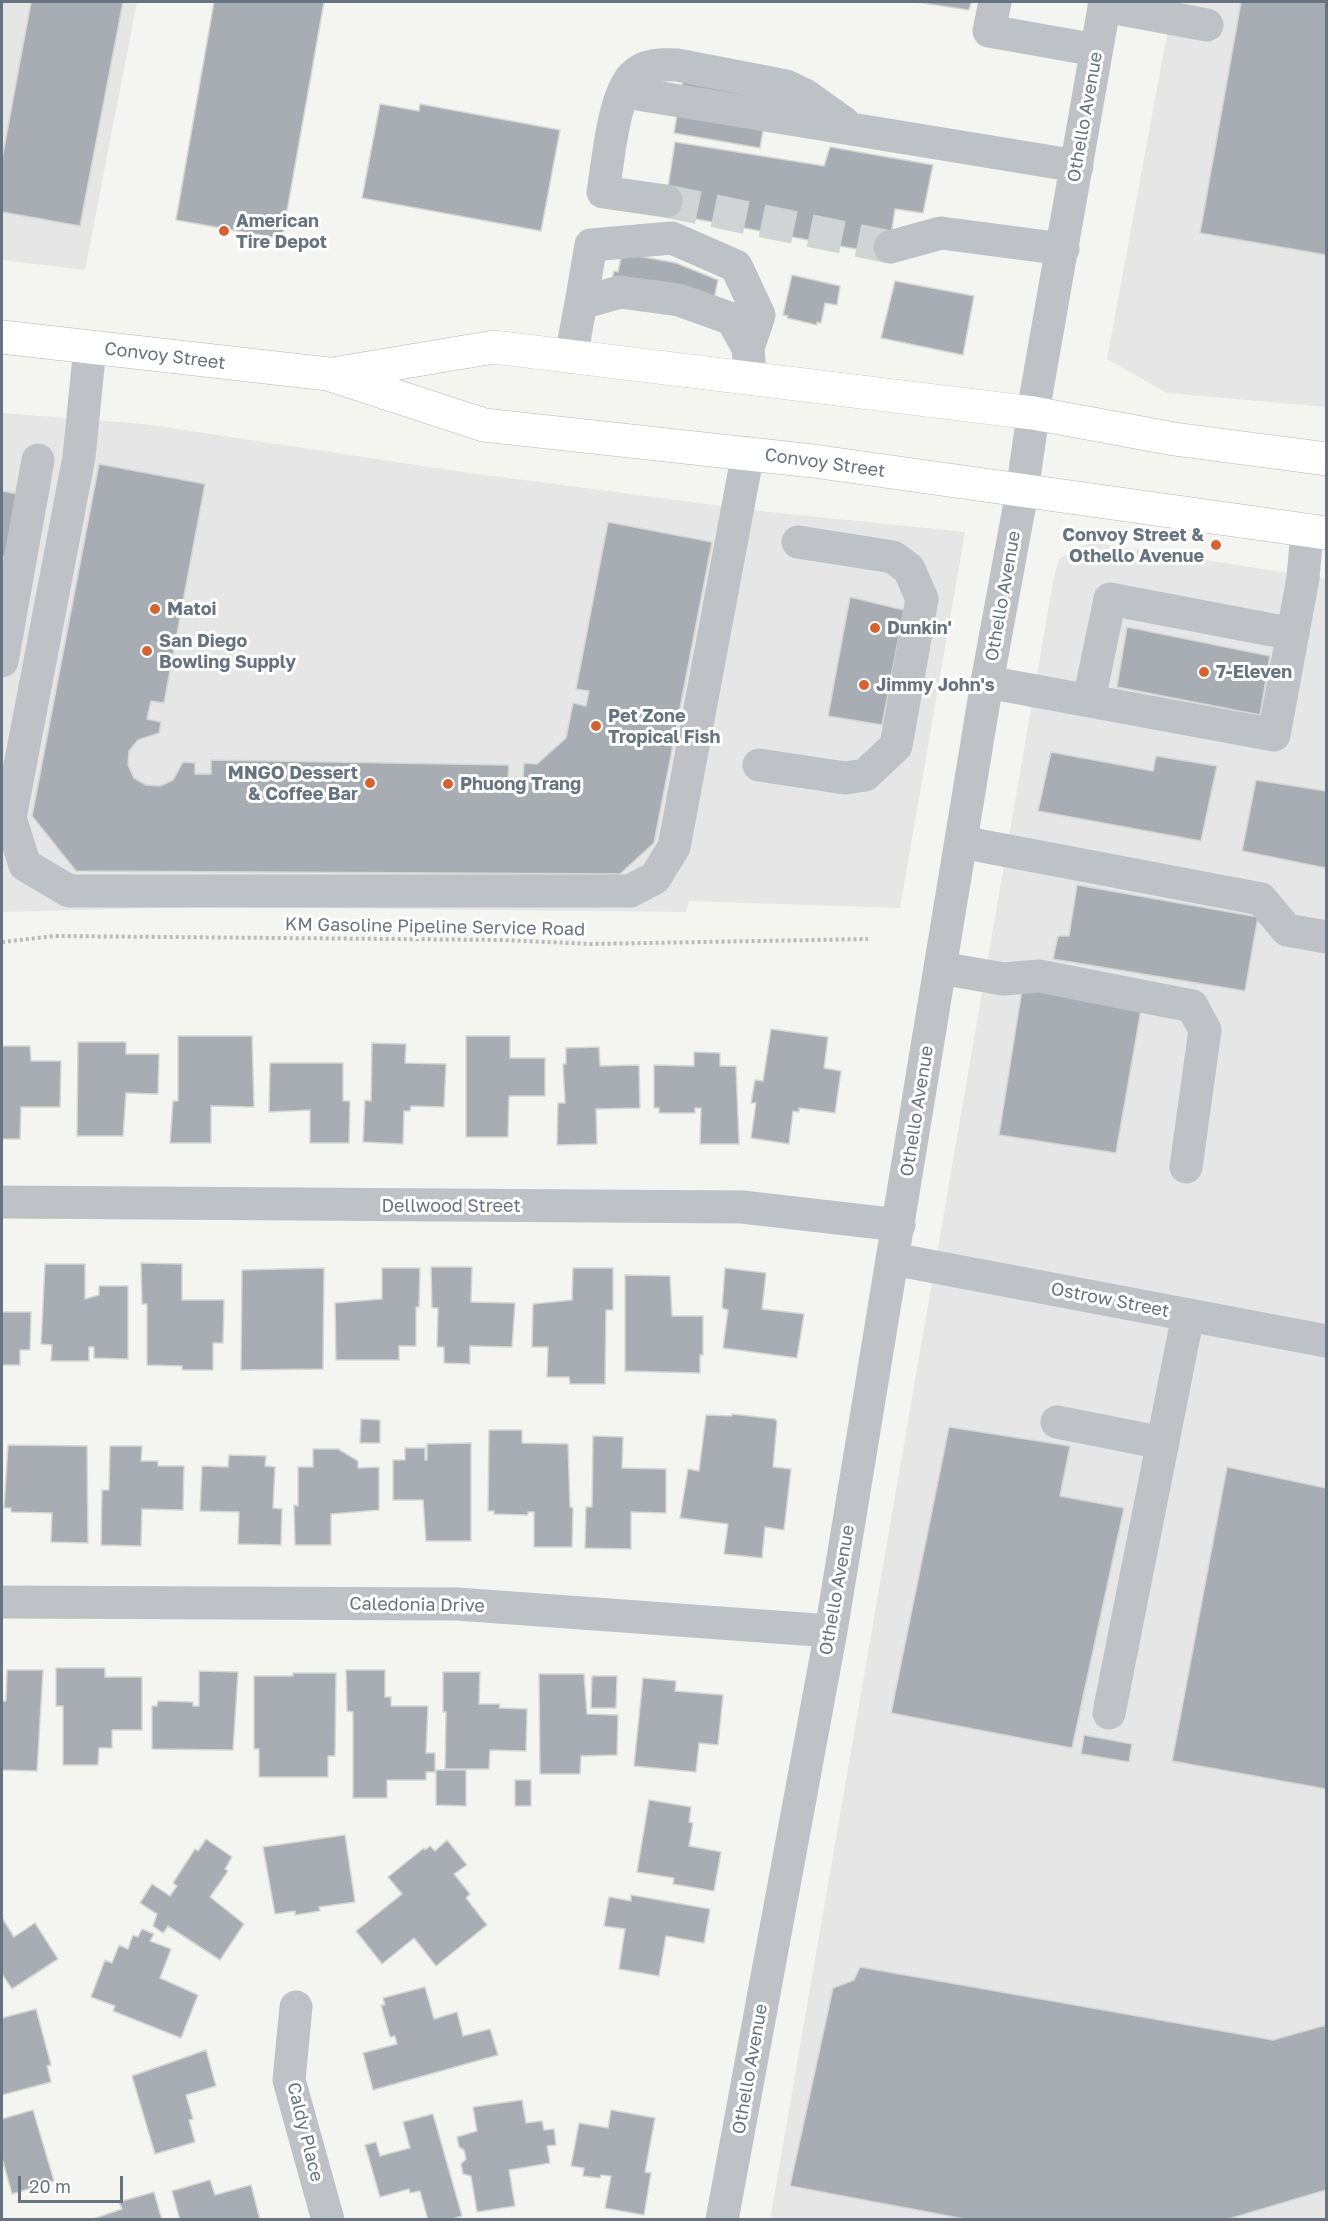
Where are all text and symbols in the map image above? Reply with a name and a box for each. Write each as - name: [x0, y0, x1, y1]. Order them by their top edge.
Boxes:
- street label: Othello Avenue: [1063, 50, 1107, 184]
- place label: American Tire Depot: [236, 210, 327, 252]
- marker: American Tire Depot: [217, 224, 231, 238]
- street label: Convoy Street: [103, 338, 227, 374]
- street label: Convoy Street: [763, 444, 887, 482]
- place label: Convoy Street & Othello Avenue: [1062, 524, 1204, 566]
- street label: Othello Avenue: [981, 529, 1025, 663]
- marker: Convoy Street & Othello Avenue: [1209, 538, 1223, 552]
- place label: Matoi: [167, 598, 216, 620]
- marker: Matoi: [148, 602, 162, 616]
- place label: Dunkin': [887, 617, 952, 639]
- marker: Dunkin': [868, 621, 882, 635]
- place label: San Diego Bowling Supply: [159, 630, 296, 672]
- marker: San Diego Bowling Supply: [140, 644, 154, 658]
- place label: 7-Eleven: [1216, 661, 1292, 683]
- marker: 7-Eleven: [1197, 665, 1211, 679]
- place label: Jimmy John's: [876, 674, 995, 696]
- marker: Jimmy John's: [857, 678, 871, 692]
- place label: Pet Zone Tropical Fish: [608, 705, 720, 748]
- marker: Pet Zone Tropical Fish: [589, 719, 603, 733]
- place label: MNGO Dessert & Coffee Bar: [228, 762, 358, 804]
- place label: Phuong Trang: [460, 773, 581, 795]
- marker: MNGO Dessert & Coffee Bar: [363, 776, 377, 790]
- marker: Phuong Trang: [441, 777, 455, 791]
- street label: KM Gasoline Pipeline Service Road: [285, 914, 585, 940]
- street label: Othello Avenue: [896, 1044, 938, 1178]
- street label: Dellwood Street: [381, 1195, 521, 1217]
- street label: Ostrow Street: [1049, 1278, 1171, 1322]
- street label: Othello Avenue: [815, 1523, 859, 1657]
- street label: Caledonia Drive: [349, 1593, 485, 1617]
- street label: Othello Avenue: [728, 2002, 772, 2136]
- street label: Caldy Place: [282, 2080, 328, 2184]
- scale bar: [21, 2164, 126, 2202]
- text: 20 m: [29, 2175, 71, 2197]

